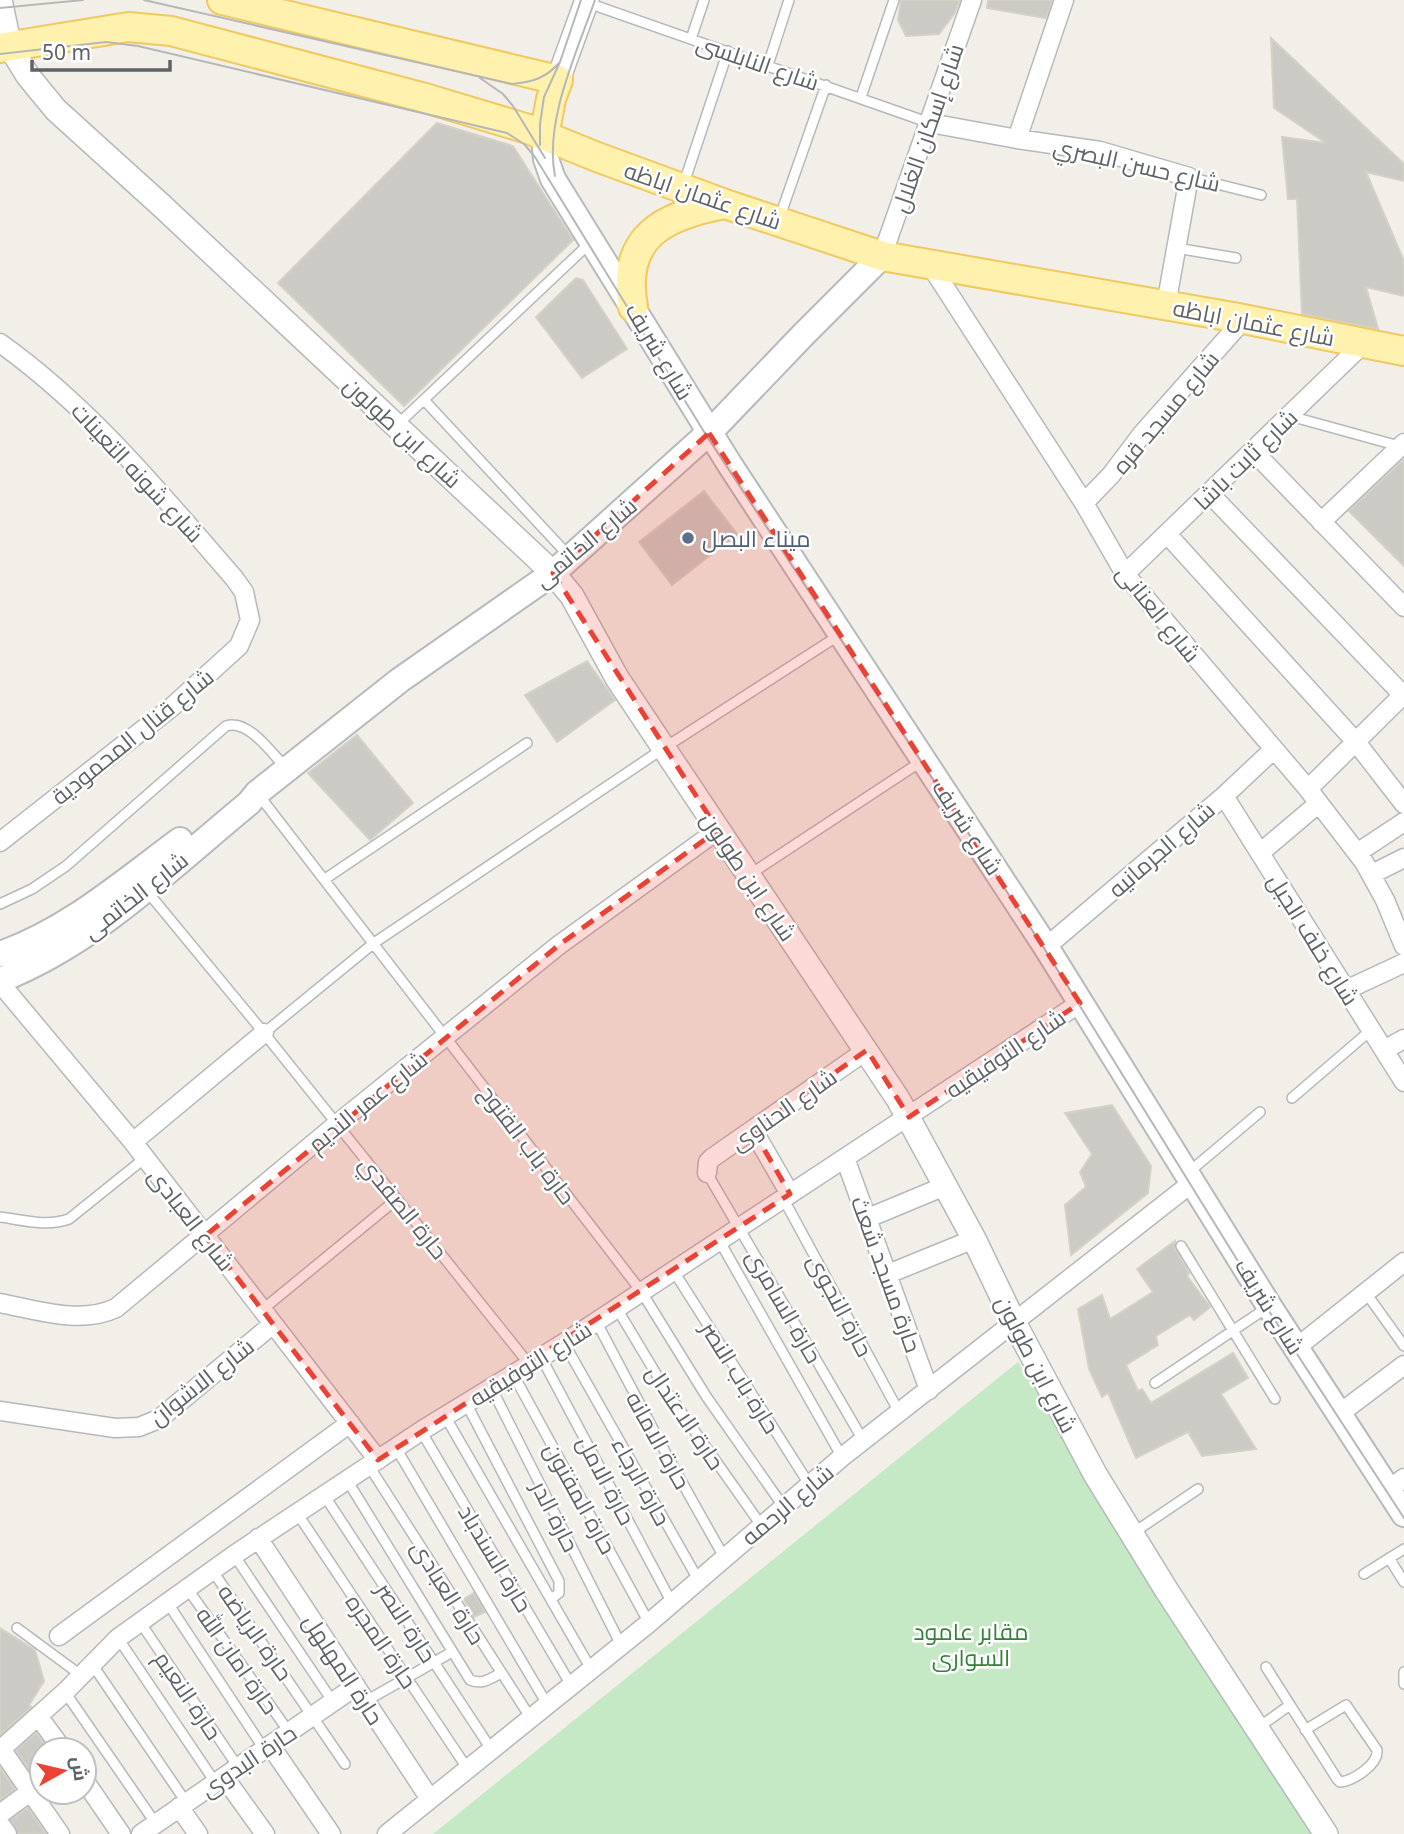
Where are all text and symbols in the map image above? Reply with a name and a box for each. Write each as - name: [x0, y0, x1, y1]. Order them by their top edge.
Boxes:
- street label: شارع النابلسى: [692, 26, 824, 99]
- scale bar: [32, 28, 170, 72]
- text: 50 m: [42, 38, 91, 66]
- street label: شارع إسكان الغلال: [883, 39, 972, 217]
- street label: شارع حسن البصري: [1050, 129, 1224, 202]
- street label: شارع عثمان اباظه: [620, 153, 786, 238]
- street label: شارع عثمان اباظه: [1170, 291, 1338, 354]
- street label: شارع شريف: [618, 296, 702, 406]
- street label: شارع مسجد قره: [1104, 344, 1227, 481]
- street label: شارع ابن طولون: [336, 369, 469, 496]
- street label: شارع شونه التعينات: [64, 395, 211, 550]
- street label: شارع ثابت باشا: [1186, 401, 1305, 517]
- street label: شارع الخاتمى: [527, 489, 644, 595]
- place label: ميناء البصل: [702, 522, 811, 554]
- marker: ميناء البصل: [680, 530, 696, 546]
- street label: شارع العنانى: [1109, 557, 1208, 669]
- street label: شارع قنال المحمودية: [44, 660, 221, 812]
- street label: شارع شريف: [924, 773, 1011, 882]
- street label: شارع الجرمانيه: [1101, 794, 1222, 905]
- street label: شارع ابن طولون: [693, 805, 804, 948]
- street label: شارع الخاتمى: [76, 844, 195, 947]
- street label: شارع خلف الجبل: [1260, 867, 1367, 1012]
- street label: شارع التوفيقيه: [939, 1001, 1072, 1106]
- street label: شارع عمر النديم: [300, 1043, 434, 1160]
- street label: شارع الحناوى: [723, 1060, 843, 1158]
- street label: حارة باب الفتوح: [471, 1077, 584, 1211]
- street label: حارة الصفدي: [350, 1148, 456, 1267]
- street label: شارع العبادى: [141, 1161, 242, 1278]
- street label: حارة مسجد شعث: [844, 1191, 930, 1357]
- street label: حارة السامرى: [740, 1243, 830, 1369]
- street label: حارة النجوى: [801, 1248, 881, 1362]
- street label: شارع شريف: [1227, 1252, 1312, 1361]
- street label: شارع ابن طولون: [988, 1290, 1085, 1439]
- street label: شارع التوفيقيه: [463, 1313, 598, 1414]
- street label: حارة باب النصر: [693, 1313, 788, 1439]
- street label: شارع الاشوان: [142, 1330, 261, 1433]
- street label: حارة الاعتدال: [639, 1358, 733, 1476]
- street label: حارة الامانه: [619, 1385, 699, 1495]
- street label: حارة الامل: [570, 1430, 644, 1530]
- street label: حارة الرجاء: [605, 1431, 679, 1531]
- street label: حارة المفتون: [537, 1436, 625, 1560]
- street label: شارع الرحمه: [734, 1456, 841, 1553]
- street label: حارة الدر: [524, 1473, 587, 1557]
- street label: حارة السندباد: [451, 1498, 541, 1618]
- street label: حارة العبادى: [404, 1534, 494, 1650]
- street label: حارة النصر: [368, 1574, 445, 1668]
- street label: حارة الرياضه: [211, 1577, 301, 1687]
- street label: حارة المجره: [339, 1588, 425, 1694]
- street label: حارة امان الله: [189, 1600, 287, 1720]
- street label: حارة المهلهل: [296, 1607, 392, 1731]
- park label: مقابر عامود السوارى: [914, 1615, 1028, 1673]
- street label: حارة النعيم: [147, 1644, 230, 1746]
- street label: حارة البدوى: [194, 1716, 302, 1804]
- north arrow: [28, 1736, 98, 1806]
- text: ش: [65, 1755, 94, 1783]

